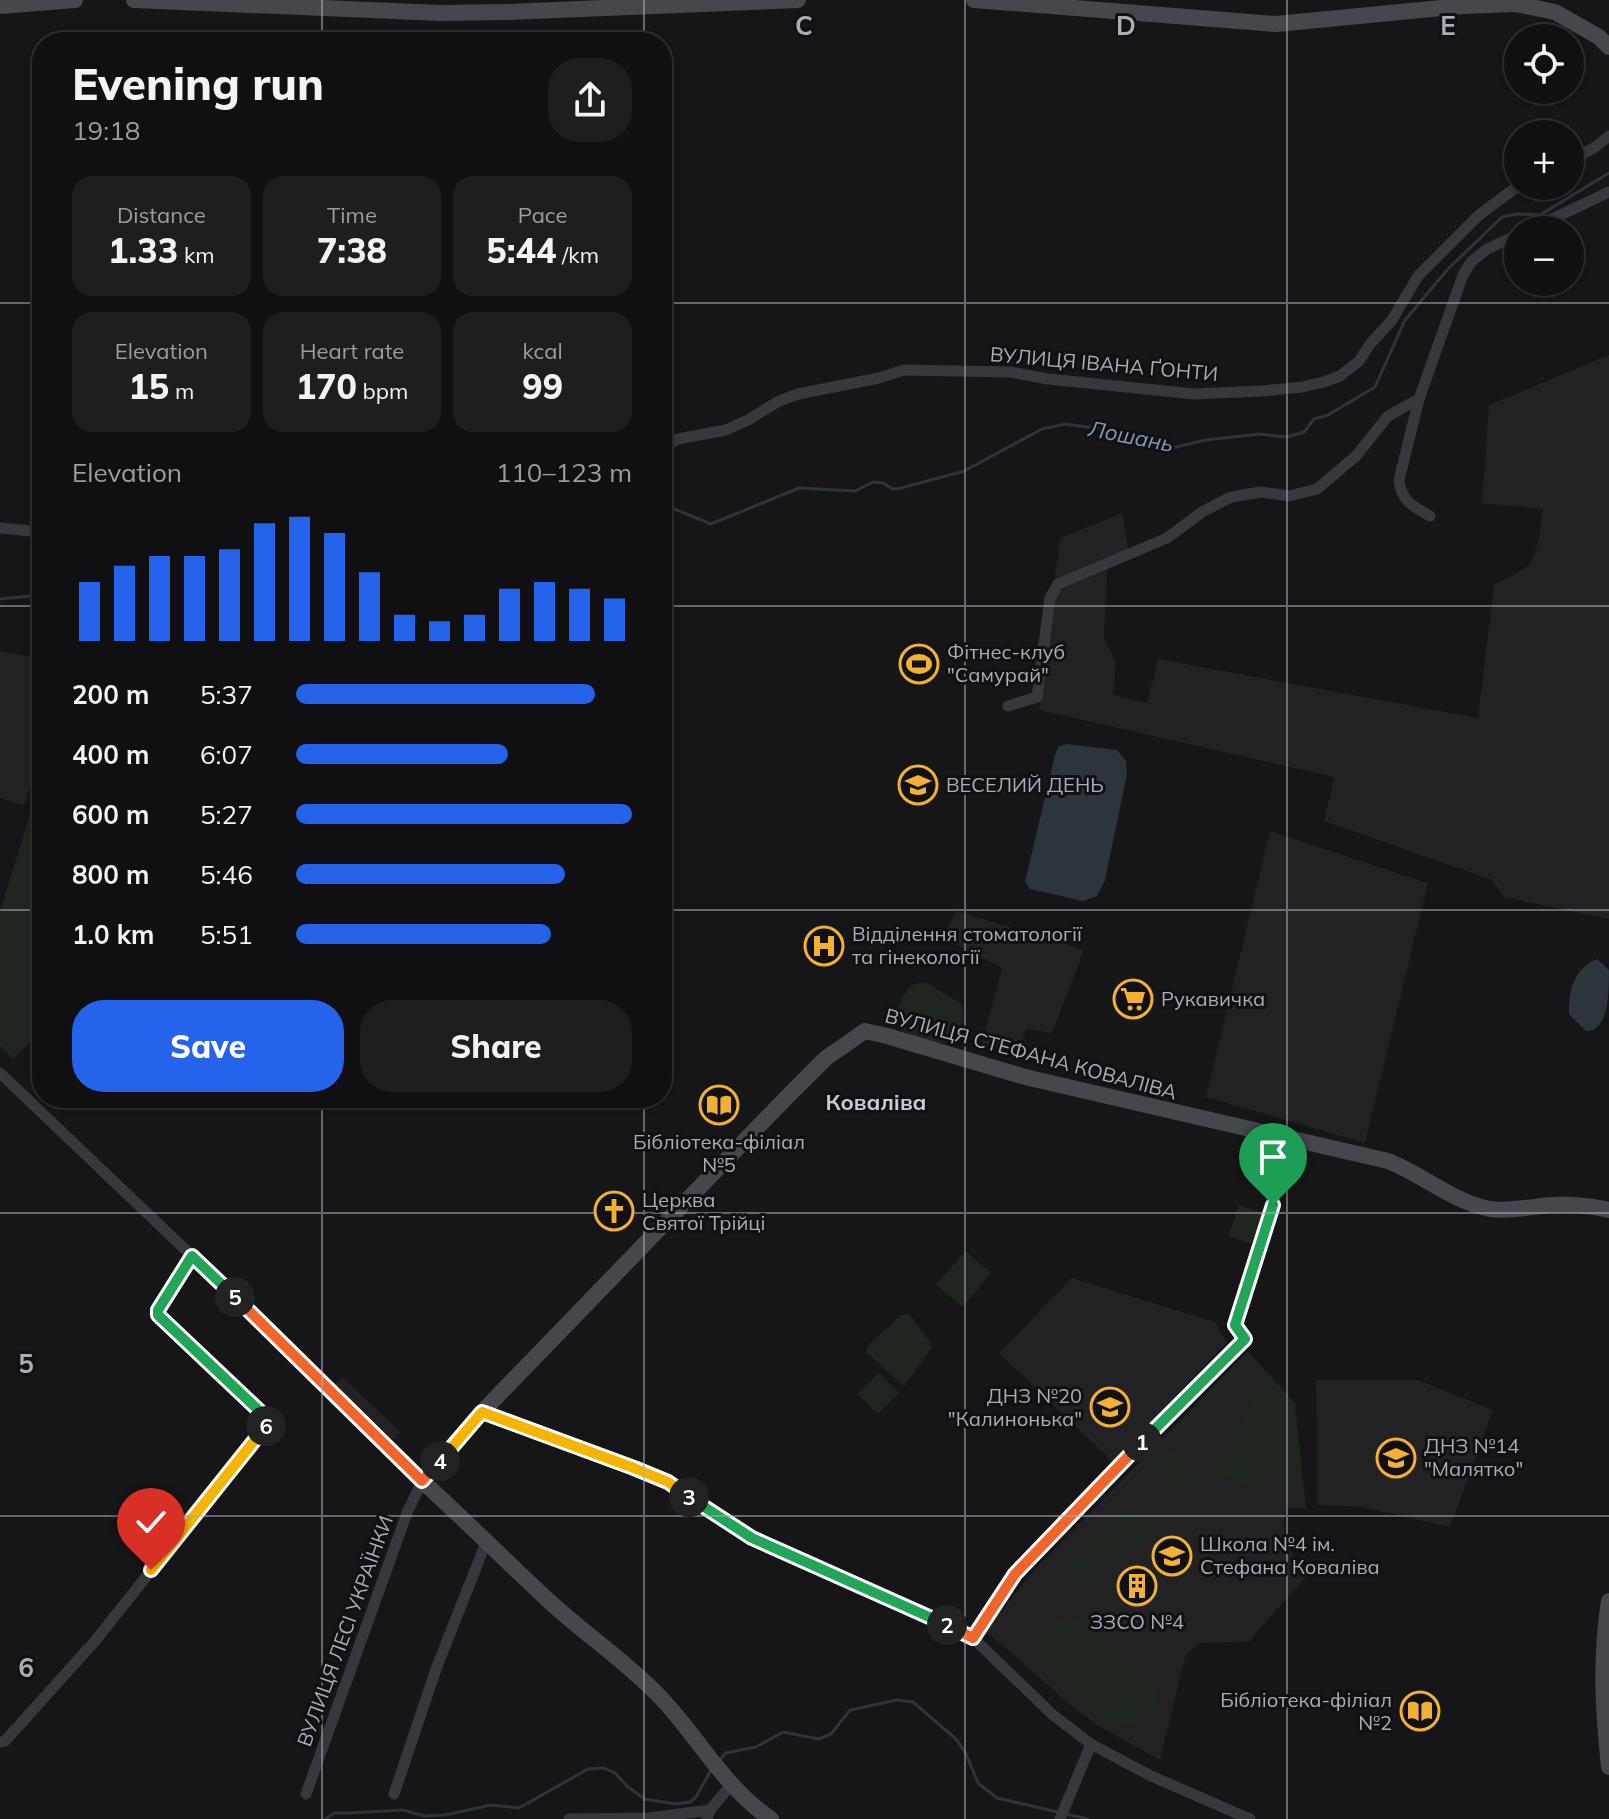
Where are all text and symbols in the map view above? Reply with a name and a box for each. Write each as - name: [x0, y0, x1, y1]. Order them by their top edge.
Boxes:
- text: C: [795, 9, 813, 42]
- text: D: [1116, 9, 1136, 42]
- text: E: [1440, 9, 1456, 42]
- map controls: [1504, 24, 1584, 296]
- button: locate: [1504, 24, 1584, 104]
- text: Evening run: [72, 56, 324, 111]
- button: share: [548, 58, 632, 142]
- text: 19:18: [72, 114, 140, 147]
- button: +: [1504, 120, 1584, 200]
- text: Distance: [117, 201, 206, 229]
- text: Time: [327, 201, 377, 229]
- text: Pace: [518, 201, 567, 229]
- button: −: [1504, 216, 1584, 296]
- text: 1.33: [108, 229, 178, 272]
- text: 7:38: [317, 229, 387, 272]
- text: 5:44: [486, 229, 556, 272]
- text: km: [178, 241, 215, 269]
- text: /km: [556, 241, 599, 269]
- text: Elevation: [115, 337, 208, 365]
- text: Heart rate: [300, 337, 404, 365]
- text: kcal: [523, 337, 563, 365]
- street label: ВУЛИЦЯ ІВАНА ҐОНТИ: [989, 341, 1219, 386]
- text: 15: [128, 365, 169, 408]
- text: 170: [296, 365, 357, 408]
- text: 99: [522, 365, 563, 408]
- text: m: [169, 377, 194, 405]
- text: bpm: [357, 377, 408, 405]
- water label: Лошань: [1085, 414, 1176, 458]
- text: Elevation: [72, 456, 182, 489]
- text: 110–123 m: [496, 456, 632, 489]
- place label: Фітнес-клуб "Самурай": [947, 639, 1065, 687]
- sports icon: Фітнес-клуб "Самурай": [898, 643, 940, 685]
- text: 200 m: [72, 678, 149, 711]
- text: 5:37: [200, 678, 253, 711]
- text: 400 m: [72, 738, 149, 771]
- text: 6:07: [200, 738, 253, 771]
- school or university icon: ВЕСЕЛИЙ ДЕНЬ: [897, 764, 939, 806]
- place label: ВЕСЕЛИЙ ДЕНЬ: [946, 772, 1104, 797]
- text: 600 m: [72, 798, 149, 831]
- text: 5:27: [200, 798, 253, 831]
- text: 800 m: [72, 858, 149, 891]
- text: 5:46: [200, 858, 253, 891]
- text: 1.0 km: [72, 918, 155, 951]
- text: 5:51: [200, 918, 253, 951]
- place label: Відділення стоматології та гінекології: [852, 921, 1083, 969]
- hospital icon: Відділення стоматології та гінекології: [803, 925, 845, 967]
- supermarket icon: Рукавичка: [1112, 978, 1154, 1020]
- place label: Рукавичка: [1161, 986, 1265, 1011]
- button: Save: [72, 1000, 344, 1092]
- button: Share: [360, 1000, 632, 1092]
- street label: ВУЛИЦЯ СТЕФАНА КОВАЛІВА: [882, 1002, 1180, 1105]
- library icon: Бібліотека-філіал №5: [698, 1084, 740, 1126]
- district label: Коваліва: [825, 1088, 927, 1116]
- pin: [1239, 1123, 1307, 1205]
- place label: Бібліотека-філіал №5: [633, 1129, 805, 1177]
- icon: arrive: [1251, 1135, 1295, 1179]
- place label: Церква Святої Трійці: [642, 1187, 765, 1235]
- church icon: Церква Святої Трійці: [593, 1190, 635, 1232]
- pin: 5: [215, 1277, 255, 1317]
- text: 5: [228, 1283, 242, 1311]
- text: 5: [18, 1347, 34, 1380]
- place label: ДНЗ №20 "Калинонька": [948, 1383, 1082, 1431]
- school or university icon: ДНЗ №20 "Калинонька": [1089, 1386, 1131, 1428]
- pin: 6: [246, 1406, 286, 1446]
- text: 6: [259, 1412, 273, 1440]
- pin: 1: [1122, 1422, 1162, 1462]
- text: 1: [1135, 1428, 1149, 1456]
- place label: ДНЗ №14 "Малятко": [1424, 1433, 1523, 1481]
- school or university icon: ДНЗ №14 "Малятко": [1375, 1437, 1417, 1479]
- pin: 4: [420, 1441, 460, 1481]
- text: 4: [433, 1447, 447, 1475]
- pin: 3: [669, 1477, 709, 1517]
- text: 3: [682, 1483, 696, 1511]
- pin: [117, 1488, 185, 1570]
- icon: check: [129, 1500, 173, 1544]
- street label: ВУЛИЦЯ ЛЕСІ УКРАЇНКИ: [291, 1512, 398, 1750]
- place label: Школа №4 ім. Стефана Коваліва: [1200, 1531, 1380, 1579]
- school or university icon: Школа №4 ім. Стефана Коваліва: [1151, 1535, 1193, 1577]
- building icon: ЗЗСО №4: [1116, 1565, 1158, 1607]
- pin: 2: [927, 1605, 967, 1645]
- place label: ЗЗСО №4: [1090, 1609, 1184, 1634]
- text: 2: [940, 1611, 954, 1639]
- text: 6: [18, 1651, 34, 1684]
- place label: Бібліотека-філіал №2: [1220, 1687, 1392, 1735]
- library icon: Бібліотека-філіал №2: [1399, 1690, 1441, 1732]

